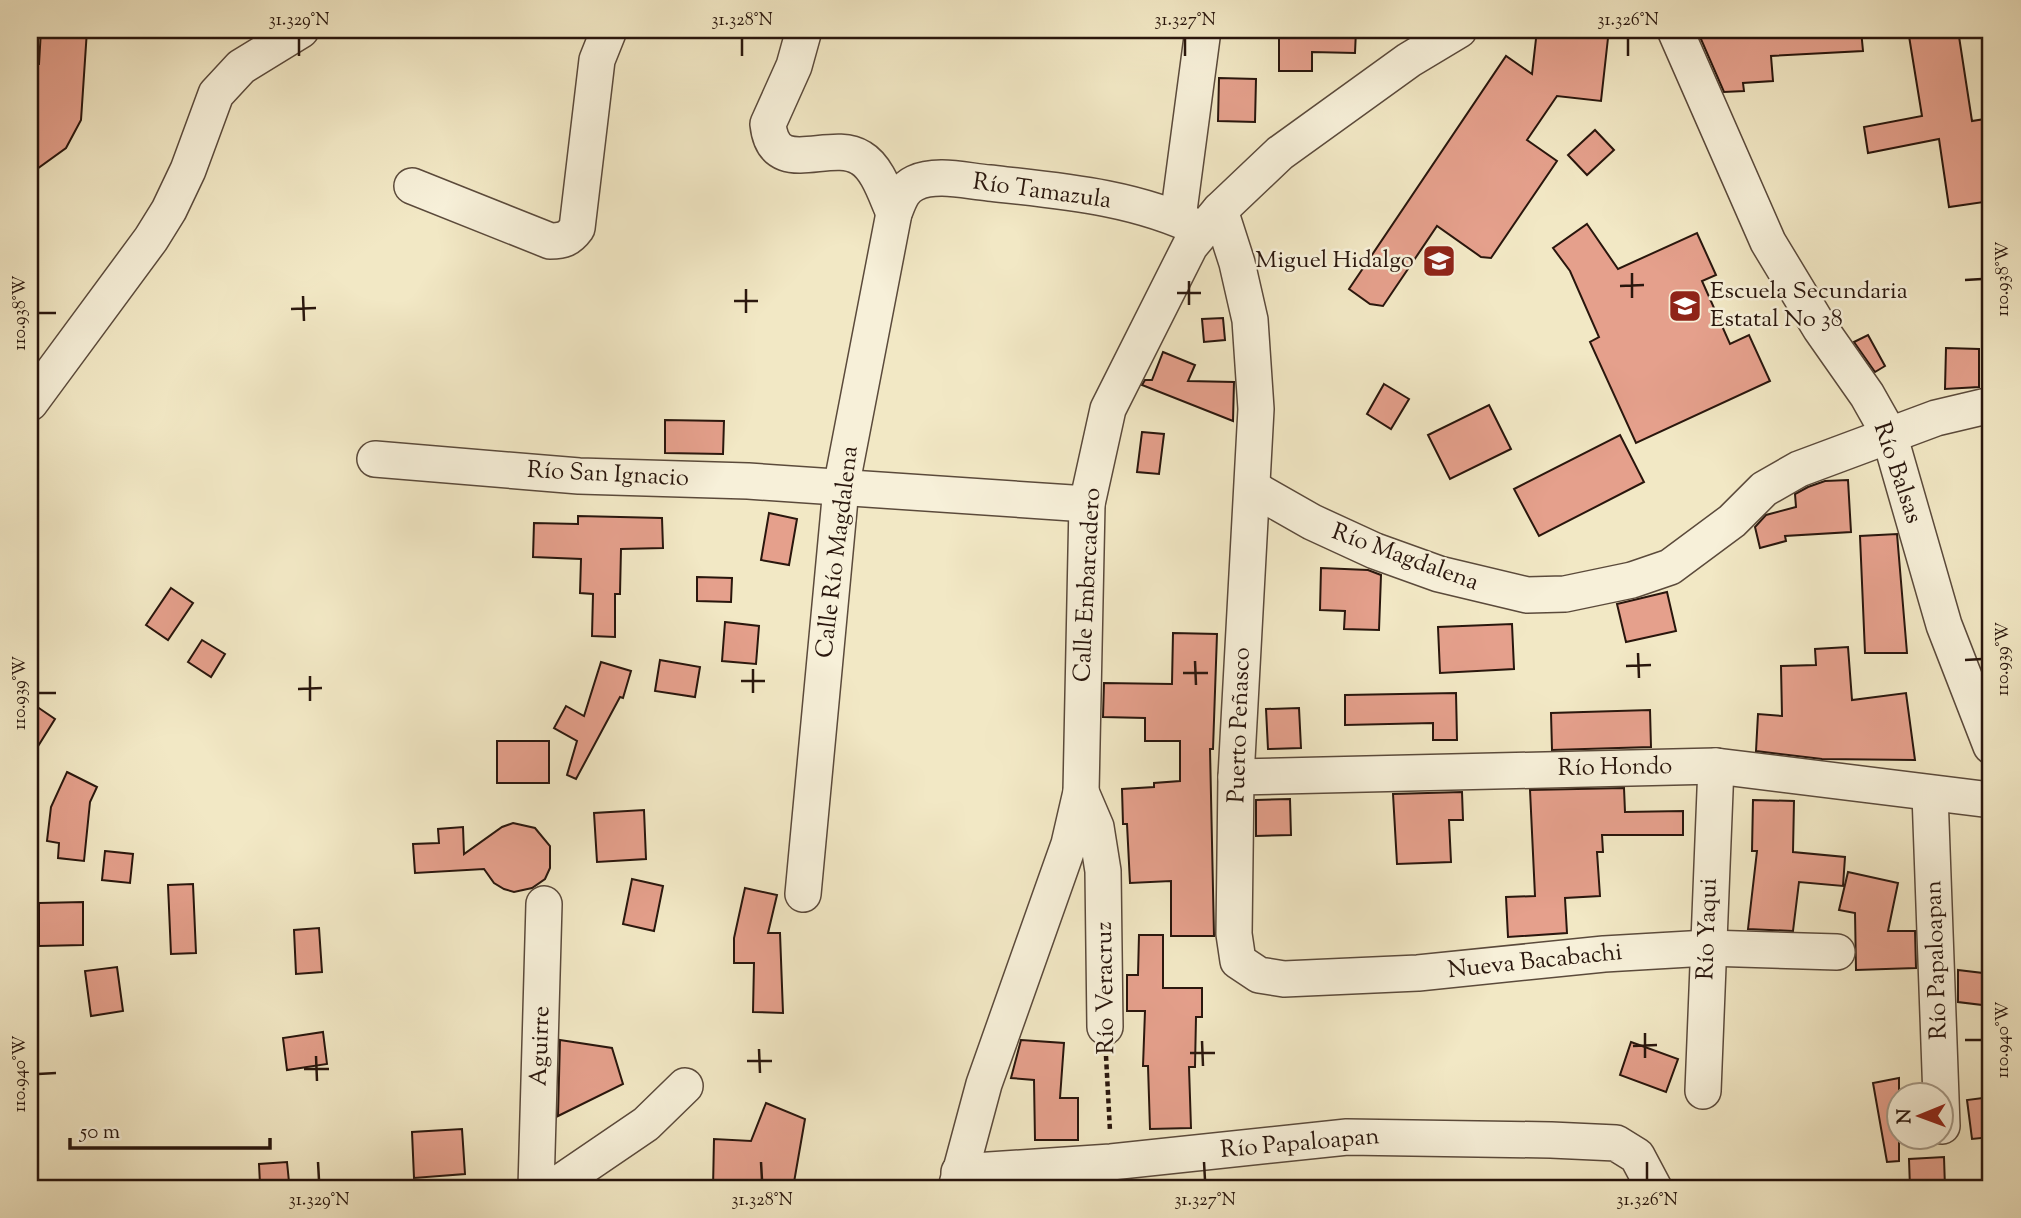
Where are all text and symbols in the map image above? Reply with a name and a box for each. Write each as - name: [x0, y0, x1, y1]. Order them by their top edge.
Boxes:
- text: 31.329°N: [268, 8, 330, 34]
- text: 31.328°N: [711, 8, 773, 34]
- text: 31.327°N: [1154, 8, 1216, 34]
- text: 31.326°N: [1597, 8, 1659, 34]
- street label: Río Tamazula: [971, 165, 1113, 219]
- school or university icon: Miguel Hidalgo: [1420, 242, 1458, 280]
- text: 110.938°W: [1991, 242, 2017, 316]
- place label: Miguel Hidalgo: [1255, 244, 1414, 278]
- place label: Escuela Secundaria Estatal No 38: [1710, 275, 1908, 337]
- text: 110.938°W: [8, 276, 34, 350]
- school or university icon: Escuela Secundaria Estatal No 38: [1666, 287, 1704, 325]
- street label: Río Balsas: [1864, 418, 1930, 528]
- street label: Calle Río Magdalena: [808, 444, 868, 660]
- street label: Río San Ignacio: [526, 454, 690, 496]
- street label: Calle Embarcadero: [1066, 487, 1110, 683]
- street label: Río Magdalena: [1327, 516, 1483, 600]
- text: 110.939°W: [1991, 622, 2017, 696]
- street label: Puerto Peñasco: [1220, 646, 1260, 804]
- text: 110.939°W: [8, 656, 34, 730]
- street label: Río Hondo: [1557, 750, 1673, 786]
- street label: Río Yaqui: [1689, 877, 1727, 981]
- street label: Río Papaloapan: [1917, 880, 1957, 1040]
- street label: Río Veracruz: [1088, 921, 1124, 1055]
- street label: Nueva Bacabachi: [1446, 936, 1624, 988]
- text: 110.940°W: [1991, 1002, 2017, 1078]
- street label: Aguirre: [523, 1005, 559, 1087]
- text: 110.940°W: [8, 1036, 34, 1112]
- north arrow: [1884, 1082, 1954, 1152]
- scale bar: [70, 1106, 270, 1150]
- text: N: [1892, 1108, 1919, 1124]
- text: 50 m: [79, 1118, 120, 1148]
- street label: Río Papaloapan: [1219, 1120, 1381, 1168]
- text: 31.329°N: [288, 1188, 350, 1214]
- text: 31.328°N: [731, 1188, 793, 1214]
- text: 31.327°N: [1174, 1188, 1236, 1214]
- text: 31.326°N: [1616, 1188, 1678, 1214]

